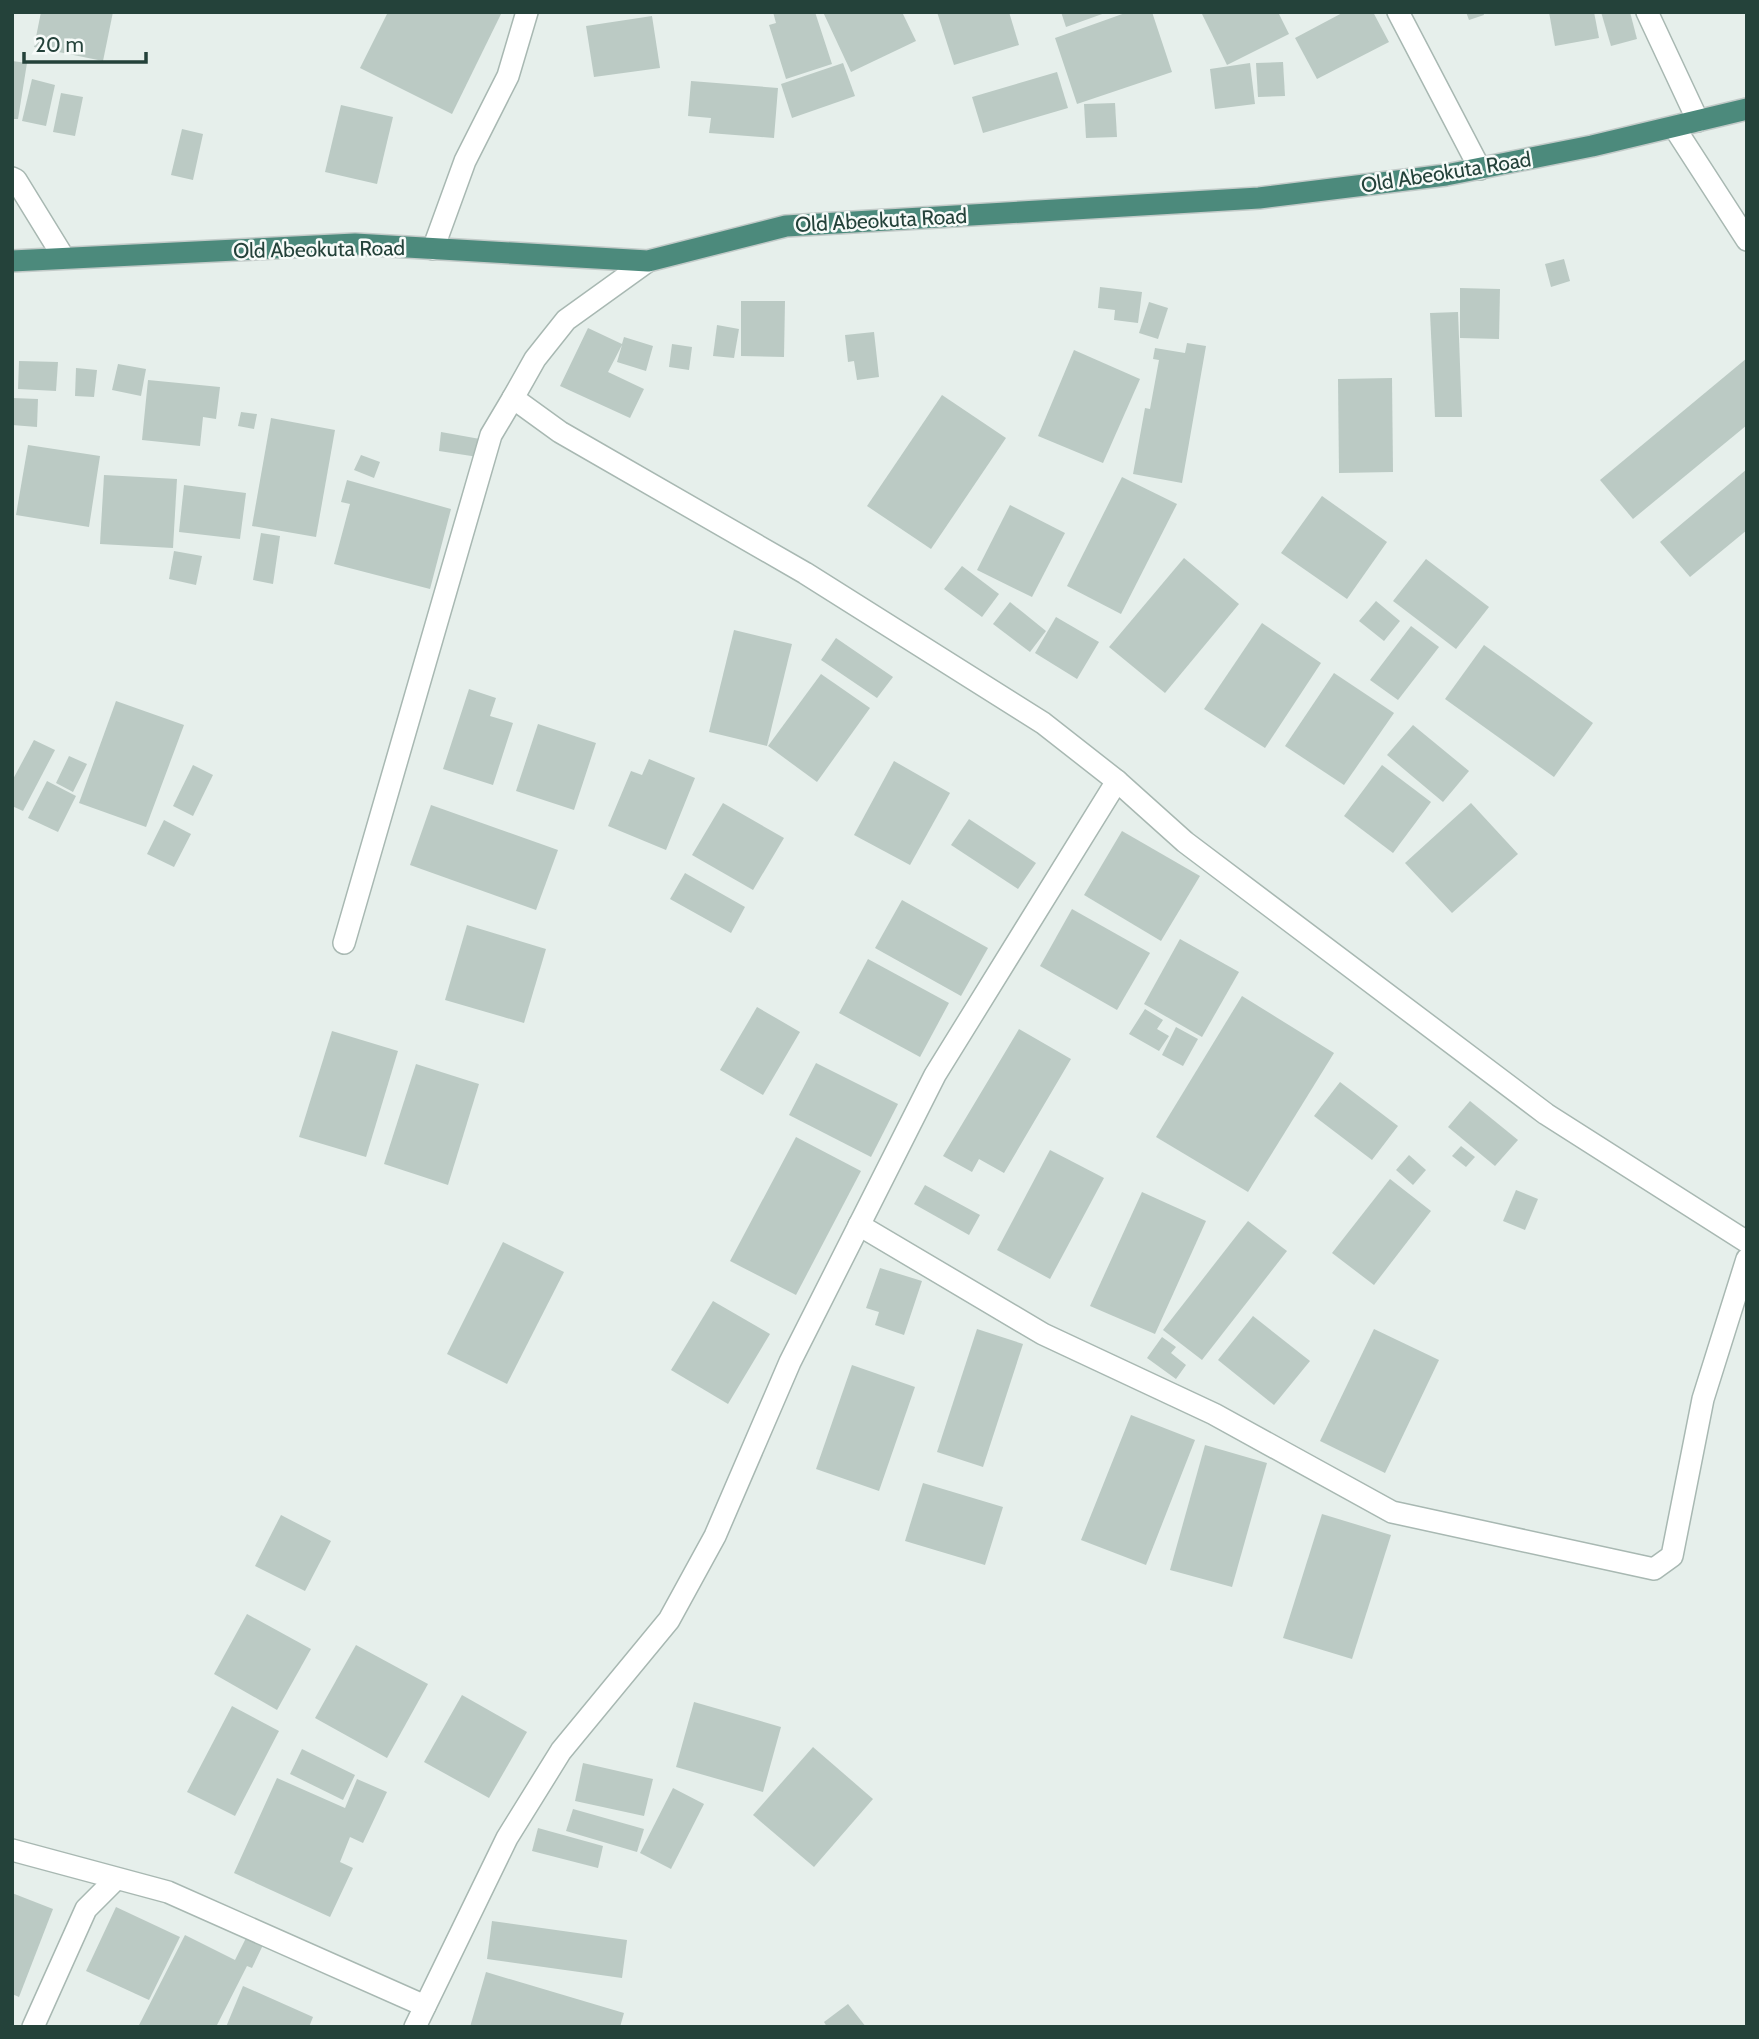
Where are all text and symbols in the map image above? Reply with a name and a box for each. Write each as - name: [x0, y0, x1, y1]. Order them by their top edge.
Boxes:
- scale bar: [24, 21, 147, 65]
- text: 20 m: [35, 32, 84, 57]
- street label: Old Abeokuta Road: [1359, 146, 1533, 198]
- street label: Old Abeokuta Road: [794, 203, 968, 237]
- street label: Old Abeokuta Road: [233, 235, 405, 263]

